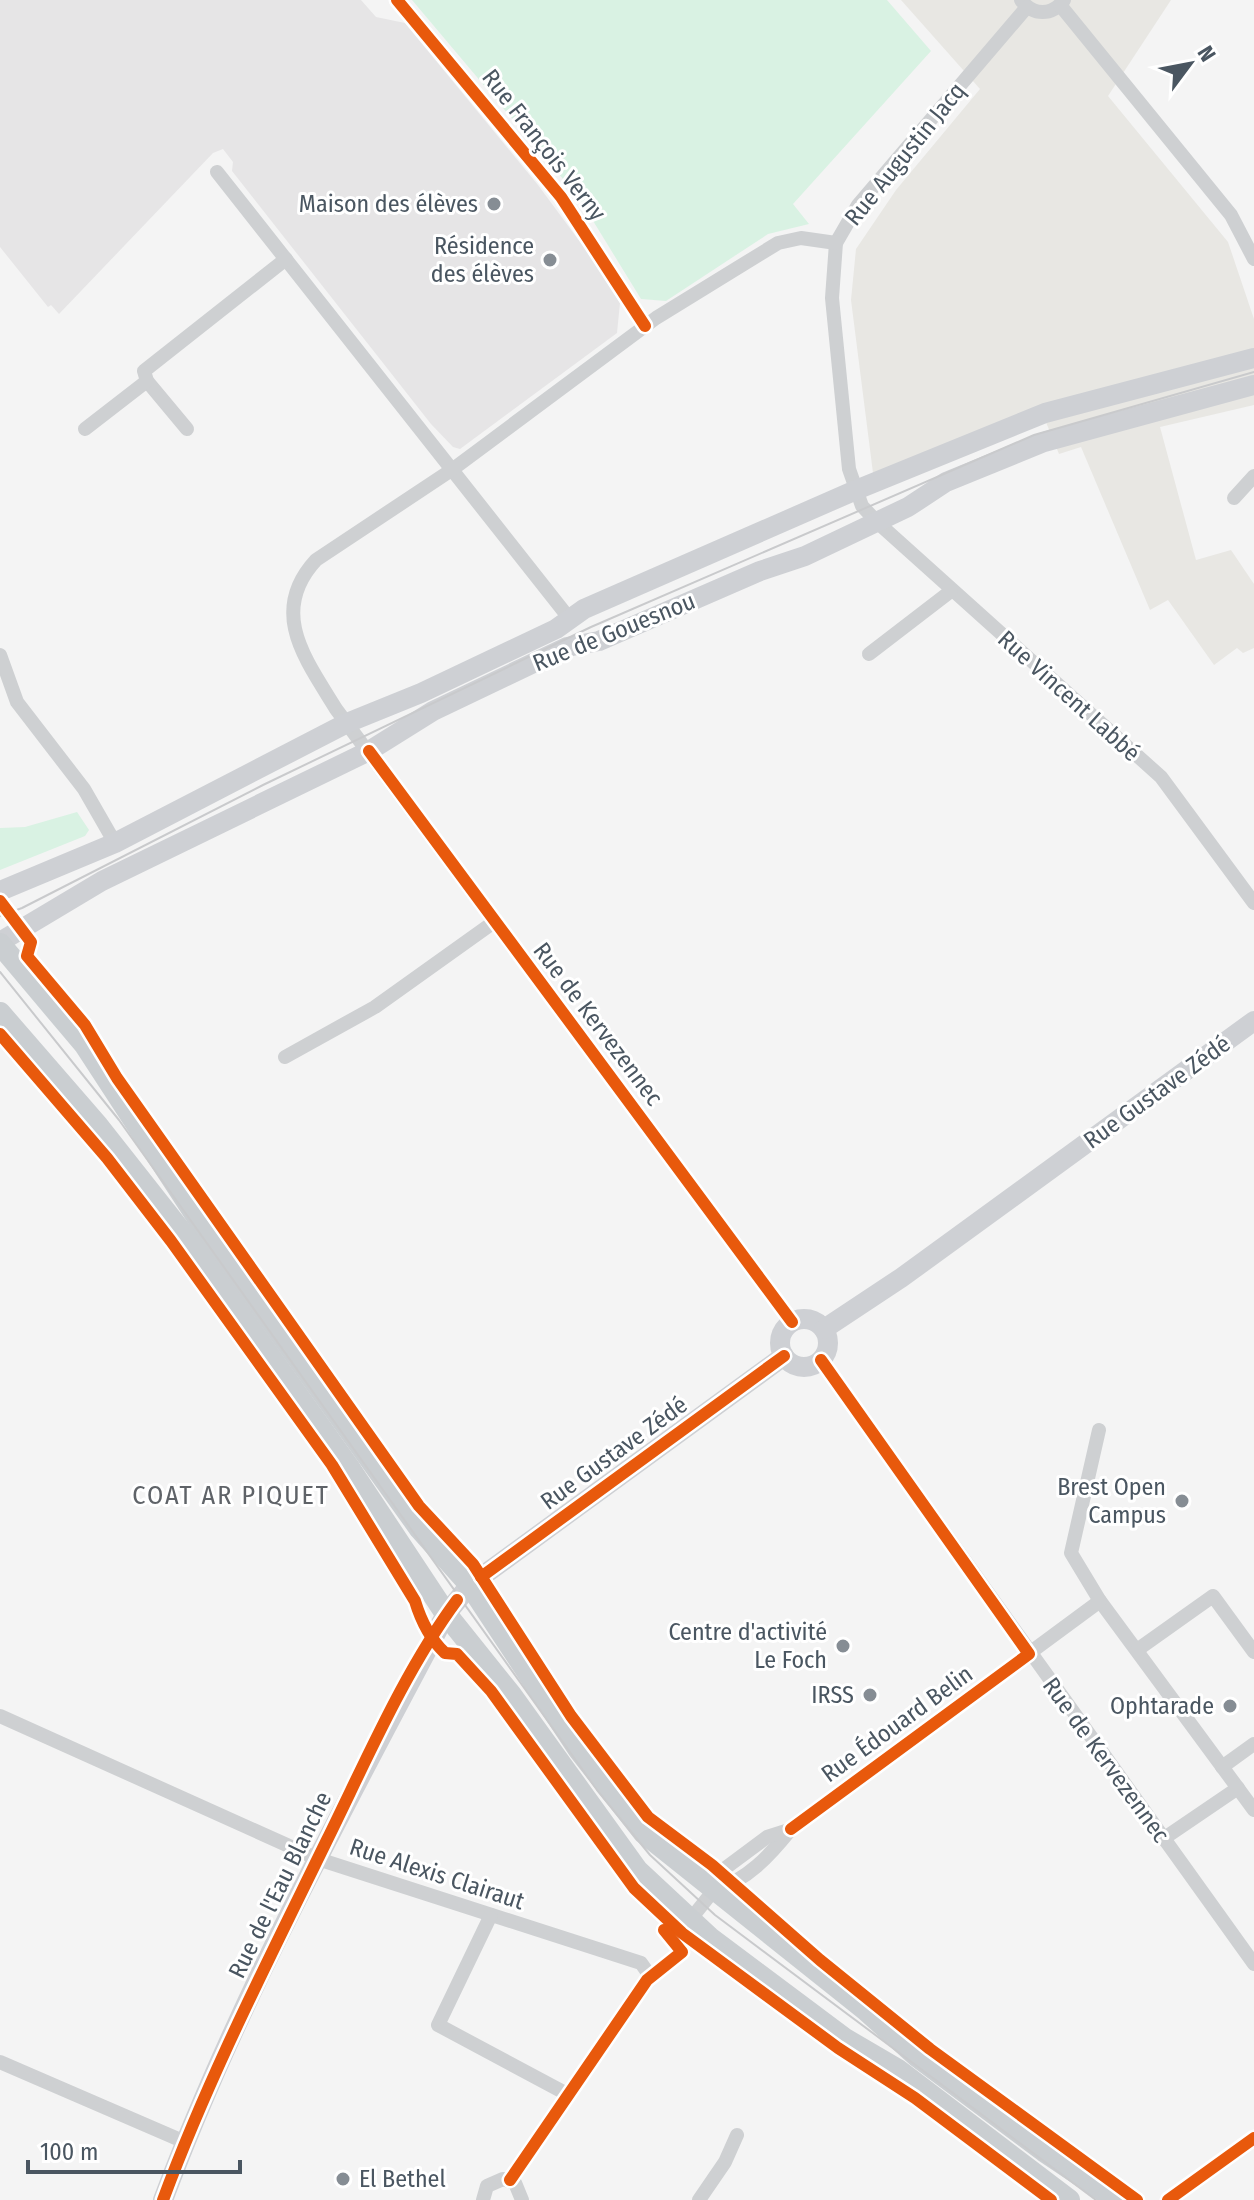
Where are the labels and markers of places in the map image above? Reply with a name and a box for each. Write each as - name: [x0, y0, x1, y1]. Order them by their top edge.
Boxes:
- place label: Maison des élèves: [299, 190, 478, 218]
- marker: Maison des élèves: [485, 195, 503, 213]
- place label: Résidence des élèves: [431, 232, 534, 288]
- marker: Résidence des élèves: [541, 251, 559, 269]
- place label: Brest Open Campus: [1057, 1473, 1166, 1529]
- marker: Brest Open Campus: [1173, 1492, 1191, 1510]
- place label: Centre d'activité Le Foch: [668, 1618, 827, 1674]
- marker: Centre d'activité Le Foch: [834, 1637, 852, 1655]
- place label: IRSS: [811, 1681, 854, 1709]
- marker: IRSS: [861, 1686, 879, 1704]
- place label: Ophtarade: [1110, 1692, 1214, 1720]
- marker: Ophtarade: [1221, 1697, 1239, 1715]
- place label: El Bethel: [359, 2165, 446, 2193]
- marker: El Bethel: [334, 2170, 352, 2188]

